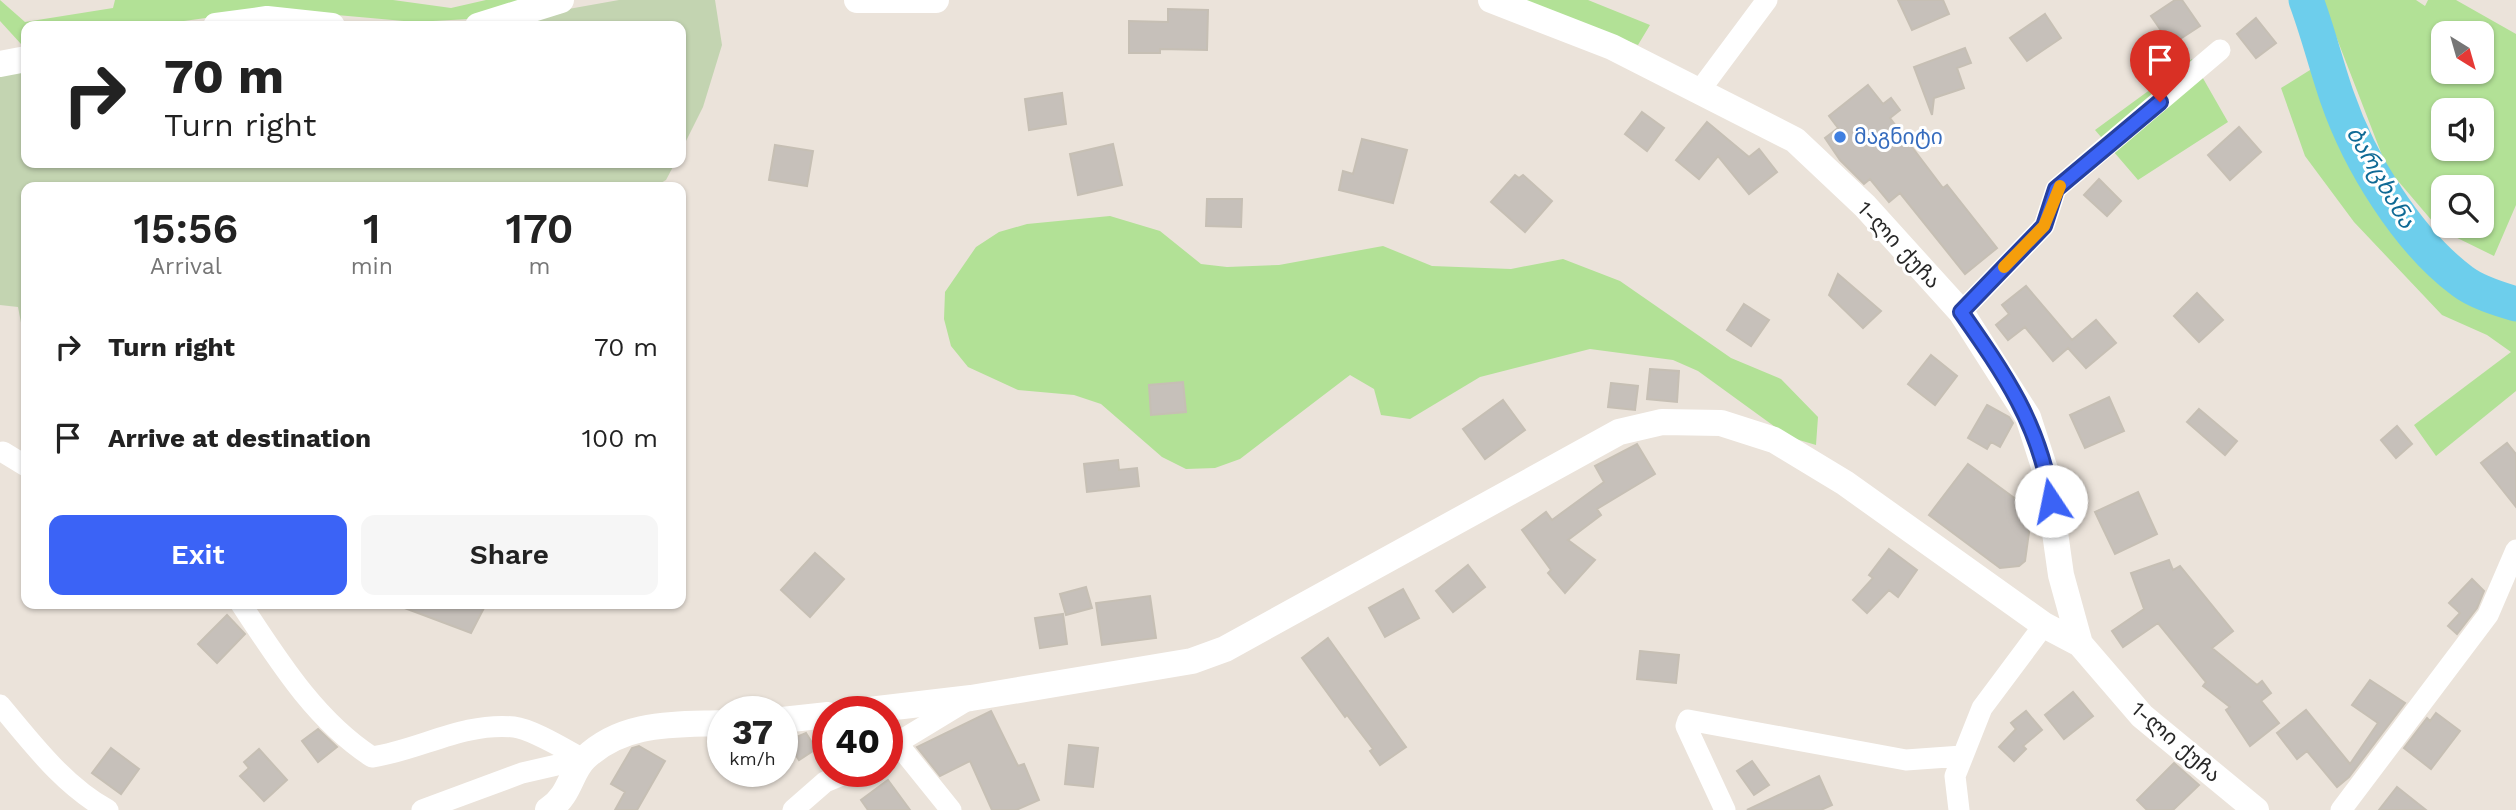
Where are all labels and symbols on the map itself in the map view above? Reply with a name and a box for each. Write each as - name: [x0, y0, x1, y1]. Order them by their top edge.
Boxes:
- north arrow: [2431, 21, 2494, 84]
- pin: [2130, 30, 2190, 102]
- water label: ბარცხანა: [2341, 122, 2421, 233]
- place label: მაგნიტი: [1854, 124, 1943, 149]
- marker: მაგნიტი: [1832, 129, 1848, 145]
- street label: 1-ლი ქუჩა: [1852, 196, 1946, 294]
- position arrow: [2014, 464, 2088, 538]
- speed limit sign: 40: [812, 696, 903, 787]
- street label: 1-ლი ქუჩა: [2126, 696, 2226, 788]

